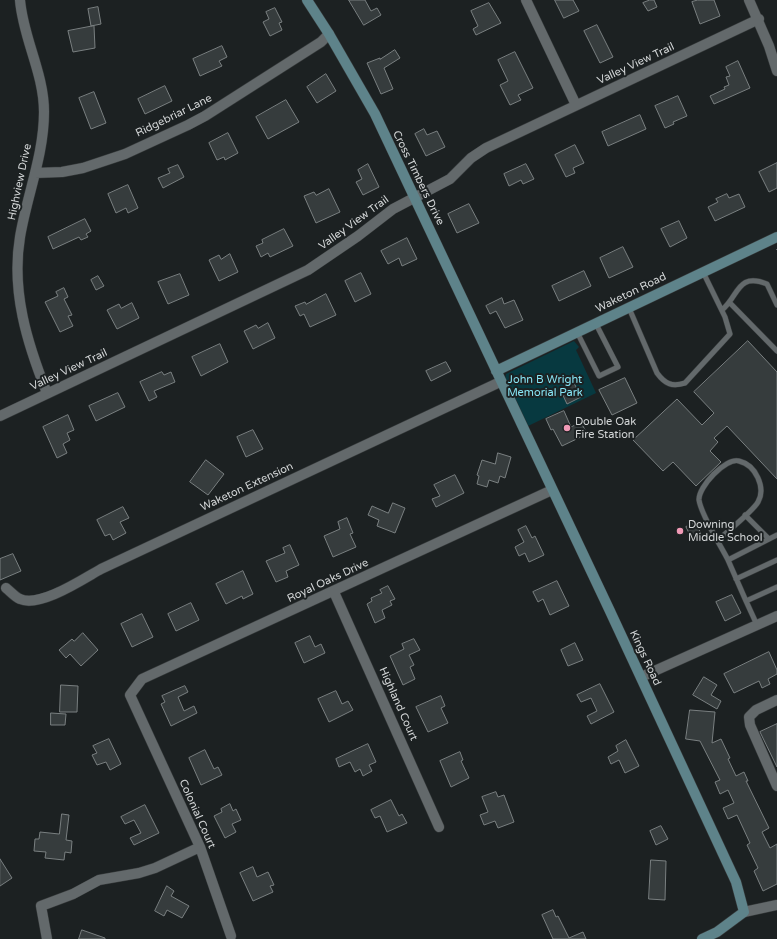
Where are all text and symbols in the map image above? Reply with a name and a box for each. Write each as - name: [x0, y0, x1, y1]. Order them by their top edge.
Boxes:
- street label: Valley View Trail: [595, 40, 677, 88]
- street label: Ridgebriar Lane: [134, 92, 214, 140]
- street label: Cross Timbers Drive: [389, 128, 447, 228]
- street label: Highview Drive: [5, 143, 35, 221]
- street label: Valley View Trail: [316, 193, 392, 253]
- street label: Waketon Road: [594, 270, 668, 316]
- street label: Valley View Trail: [28, 346, 110, 394]
- park label: John B Wright Memorial Park: [507, 373, 583, 399]
- place label: Double Oak Fire Station: [575, 415, 636, 441]
- marker: Double Oak Fire Station: [562, 423, 572, 433]
- street label: Waketon Extension: [199, 460, 295, 514]
- place label: Downing Middle School: [688, 518, 762, 544]
- marker: Downing Middle School: [675, 526, 685, 536]
- street label: Royal Oaks Drive: [285, 556, 371, 606]
- street label: Kings Road: [626, 628, 664, 688]
- street label: Highland Court: [376, 665, 420, 743]
- street label: Colonial Court: [176, 777, 218, 851]

